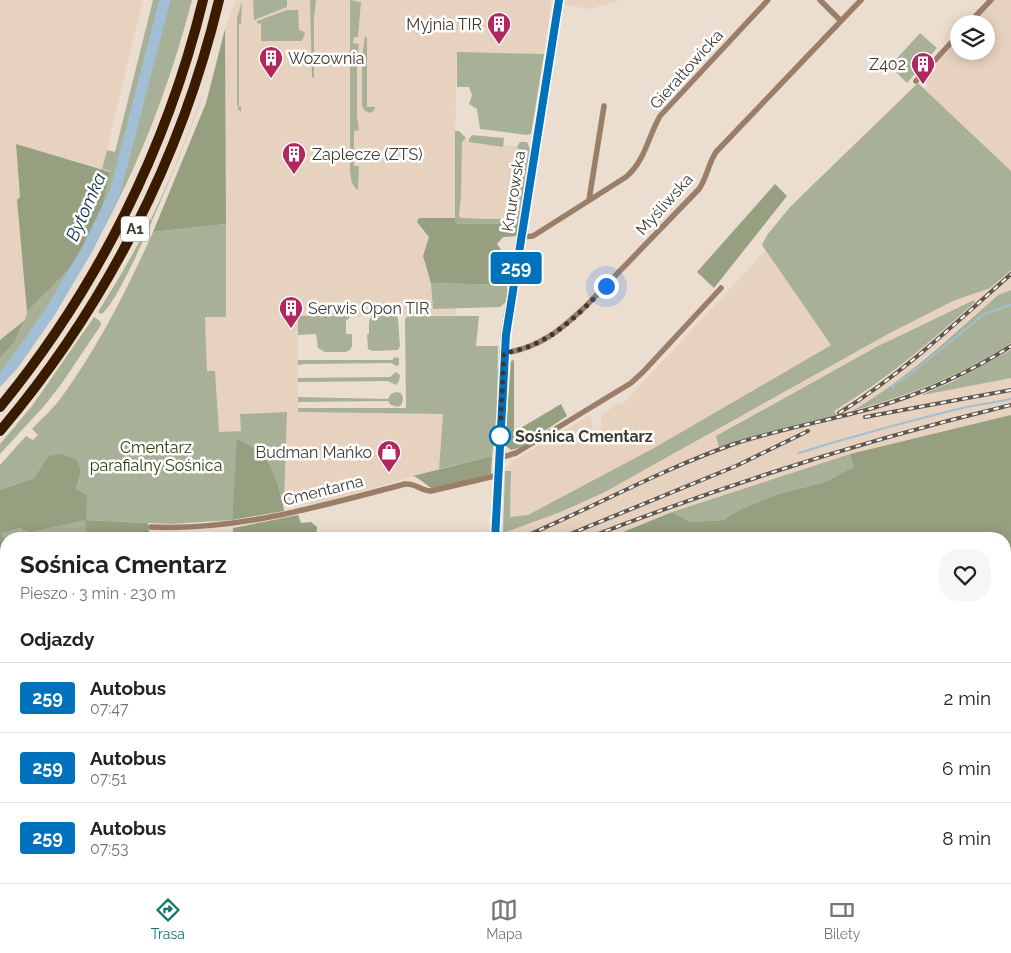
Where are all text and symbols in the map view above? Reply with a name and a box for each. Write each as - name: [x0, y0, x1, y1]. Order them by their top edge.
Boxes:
- building icon: Myjnia TIR: [486, 11, 512, 45]
- place label: Myjnia TIR: [406, 15, 482, 34]
- map controls: [950, 15, 995, 60]
- button: layers: [950, 15, 995, 60]
- street label: Gierałtowicka: [646, 26, 727, 113]
- building icon: Wozownia: [258, 45, 284, 79]
- place label: Wozownia: [288, 49, 364, 68]
- building icon: Z402: [910, 51, 936, 85]
- place label: Z402: [869, 55, 906, 74]
- building icon: Zaplecze (ZTS): [281, 141, 307, 175]
- place label: Zaplecze (ZTS): [312, 145, 422, 164]
- street label: Knurowska: [498, 149, 529, 233]
- water label: Bytomka: [61, 169, 110, 244]
- street label: Myśliwska: [632, 170, 697, 239]
- road number: A1: [121, 216, 149, 242]
- line badge: 259: [487, 252, 545, 284]
- text: 259: [501, 257, 531, 278]
- your location: [594, 274, 619, 299]
- building icon: Serwis Opon TIR: [278, 295, 304, 329]
- place label: Serwis Opon TIR: [308, 299, 430, 318]
- marker: Sośnica Cmentarz: [489, 425, 511, 447]
- place label: Sośnica Cmentarz: [515, 427, 653, 446]
- park label: Cmentarz parafialny Sośnica: [90, 438, 222, 475]
- shop icon: Budman Mańko: [376, 439, 402, 473]
- place label: Budman Mańko: [255, 443, 372, 462]
- street label: Cmentarna: [281, 471, 365, 510]
- button: heart: [939, 549, 991, 601]
- text: Sośnica Cmentarz: [20, 550, 227, 579]
- text: Pieszo · 3 min · 230 m: [20, 584, 176, 603]
- text: Odjazdy: [20, 628, 94, 650]
- text: Autobus: [90, 677, 166, 699]
- text: 259: [32, 687, 63, 708]
- text: 2 min: [944, 687, 991, 709]
- text: 07:47: [90, 699, 128, 718]
- text: Autobus: [90, 747, 166, 769]
- text: 259: [32, 757, 63, 778]
- text: 6 min: [942, 757, 991, 779]
- text: 07:51: [90, 769, 127, 788]
- text: Autobus: [90, 817, 166, 839]
- text: 259: [32, 827, 63, 848]
- text: 8 min: [942, 827, 991, 849]
- text: 07:53: [90, 839, 129, 858]
- tab: Trasa: [151, 896, 185, 942]
- tab: Mapa: [486, 896, 522, 942]
- tab: Bilety: [824, 896, 860, 942]

